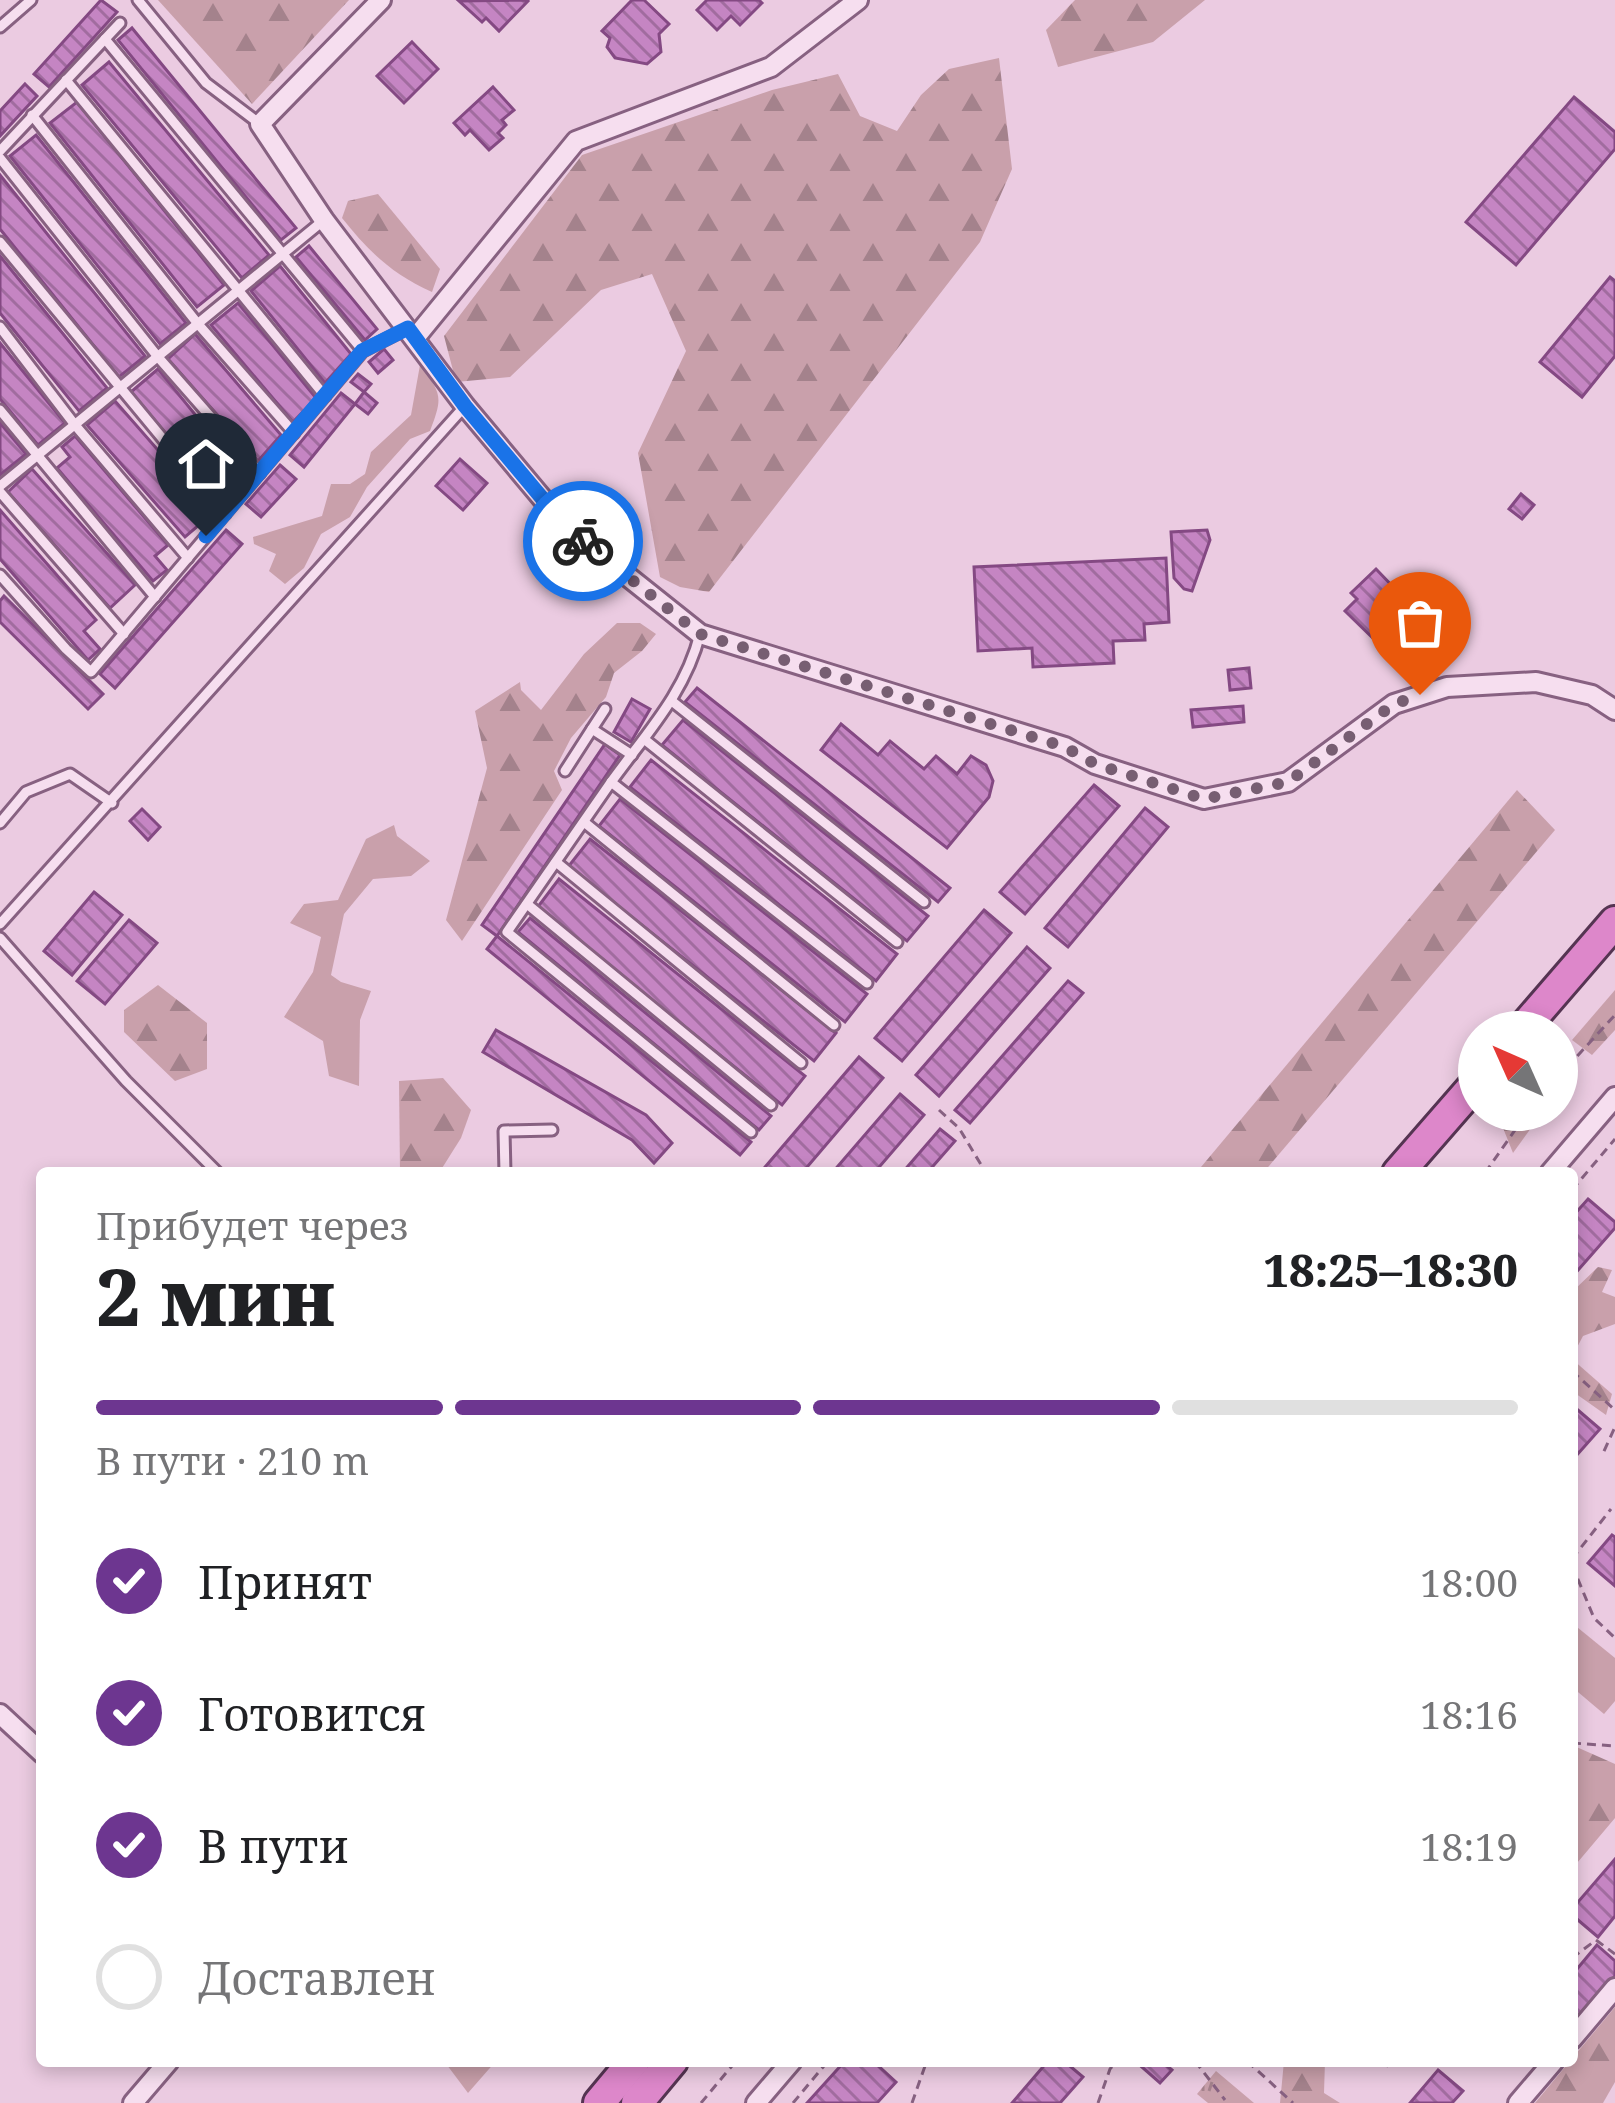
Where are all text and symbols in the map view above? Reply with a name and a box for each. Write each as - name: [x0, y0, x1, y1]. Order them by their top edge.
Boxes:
- pin: [155, 413, 257, 536]
- icon: home: [173, 431, 239, 497]
- courier: [523, 481, 643, 601]
- icon: bike: [550, 508, 616, 574]
- pin: [1369, 572, 1471, 695]
- icon: bag: [1387, 590, 1453, 656]
- north arrow: [1458, 1011, 1578, 1131]
- map controls: [1458, 1011, 1578, 1131]
- text: Прибудет через: [96, 1198, 408, 1251]
- text: 18:25–18:30: [1263, 1239, 1518, 1300]
- text: 2 мин: [96, 1243, 335, 1349]
- text: В пути · 210 m: [96, 1433, 369, 1486]
- icon: check: [96, 1548, 162, 1614]
- text: Принят: [198, 1551, 372, 1612]
- text: 18:00: [1420, 1555, 1518, 1608]
- icon: check: [96, 1680, 162, 1746]
- text: Готовится: [198, 1683, 426, 1744]
- text: 18:16: [1420, 1687, 1518, 1740]
- icon: check: [96, 1812, 162, 1878]
- text: В пути: [198, 1815, 349, 1876]
- text: 18:19: [1420, 1819, 1518, 1872]
- text: Доставлен: [198, 1947, 436, 2008]

